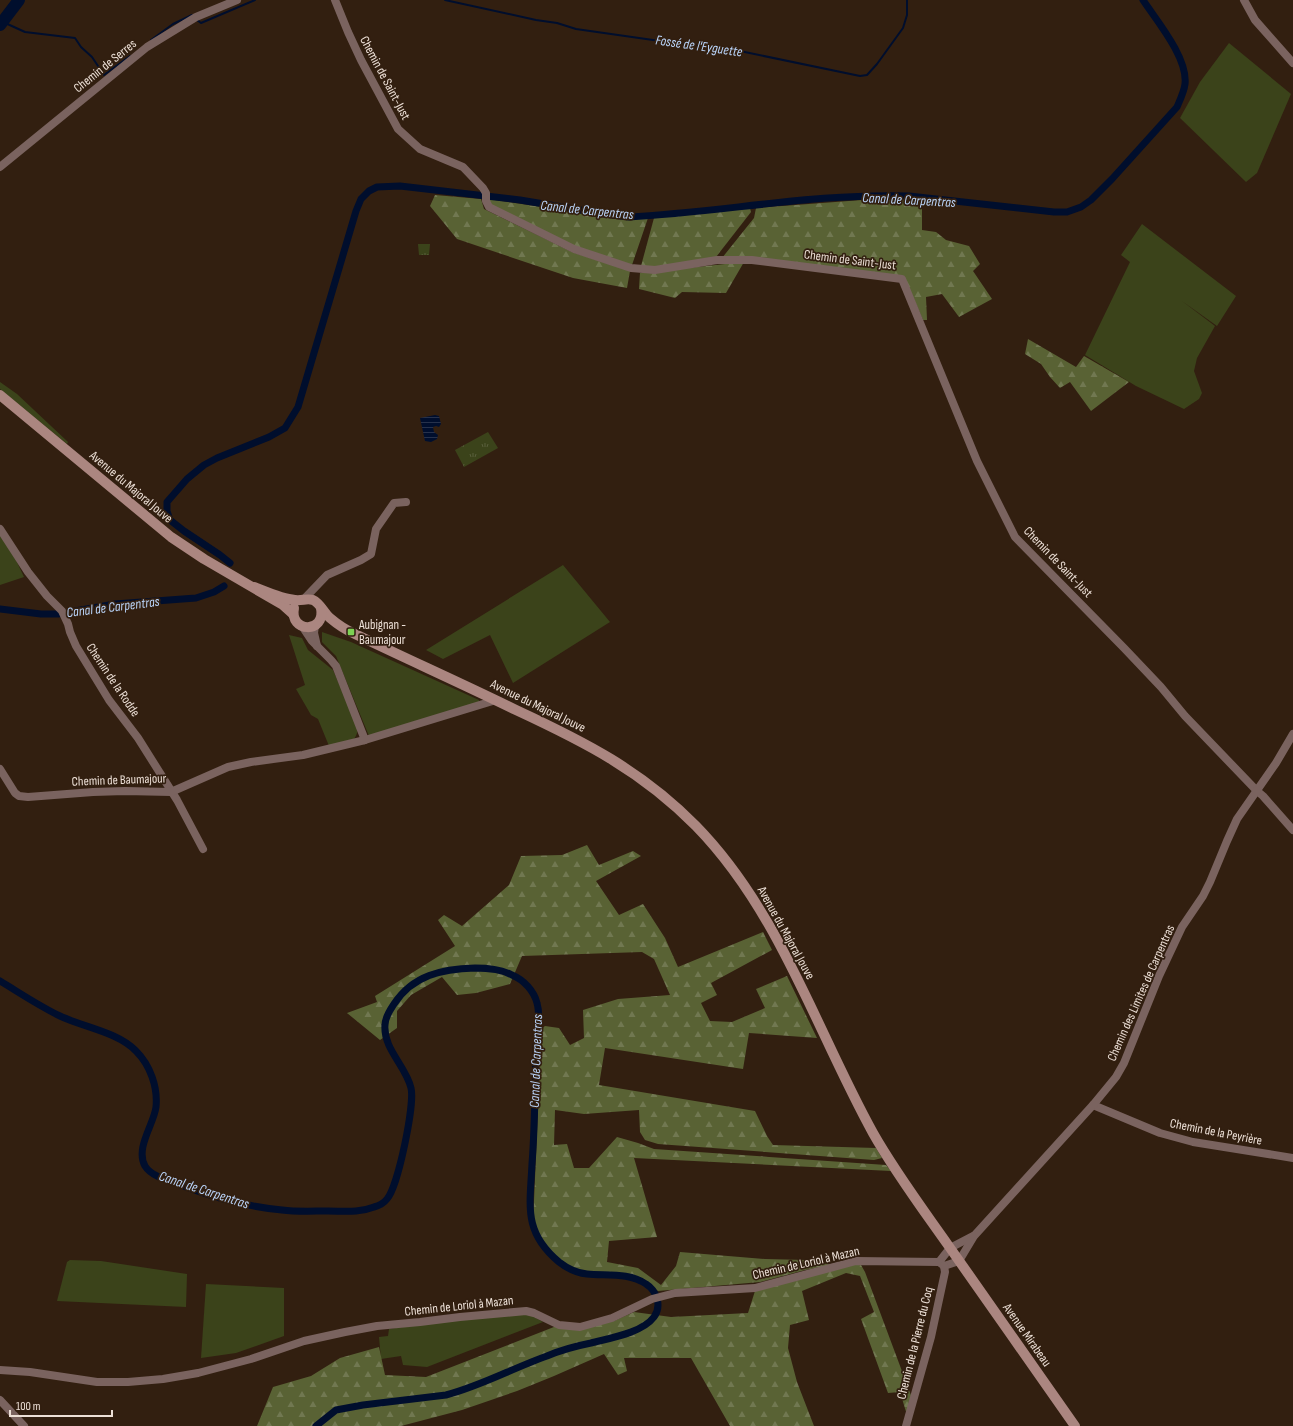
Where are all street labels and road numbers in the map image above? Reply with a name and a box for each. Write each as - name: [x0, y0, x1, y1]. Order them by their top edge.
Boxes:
- street label: Chemin de Saint-Just: [356, 33, 414, 123]
- street label: Chemin de Serres: [70, 36, 140, 96]
- street label: Chemin de Saint-Just: [803, 246, 897, 274]
- street label: Avenue du Majoral Jouve: [85, 447, 176, 527]
- street label: Chemin de Saint-Just: [1020, 523, 1096, 601]
- street label: Chemin de la Rodde: [83, 640, 143, 720]
- street label: Avenue du Majoral Jouve: [487, 676, 588, 736]
- street label: Chemin de Baumajour: [71, 770, 167, 790]
- street label: Avenue du Majoral Jouve: [753, 883, 818, 982]
- street label: Chemin des Limites de Carpentras: [1104, 922, 1178, 1064]
- street label: Chemin de la Peyrière: [1169, 1115, 1263, 1149]
- street label: Chemin de Loriol à Mazan: [751, 1243, 861, 1283]
- street label: Chemin de la Pierre du Coq: [893, 1285, 937, 1401]
- street label: Chemin de Loriol à Mazan: [404, 1292, 514, 1320]
- street label: Avenue Mirabeau: [999, 1299, 1055, 1370]

